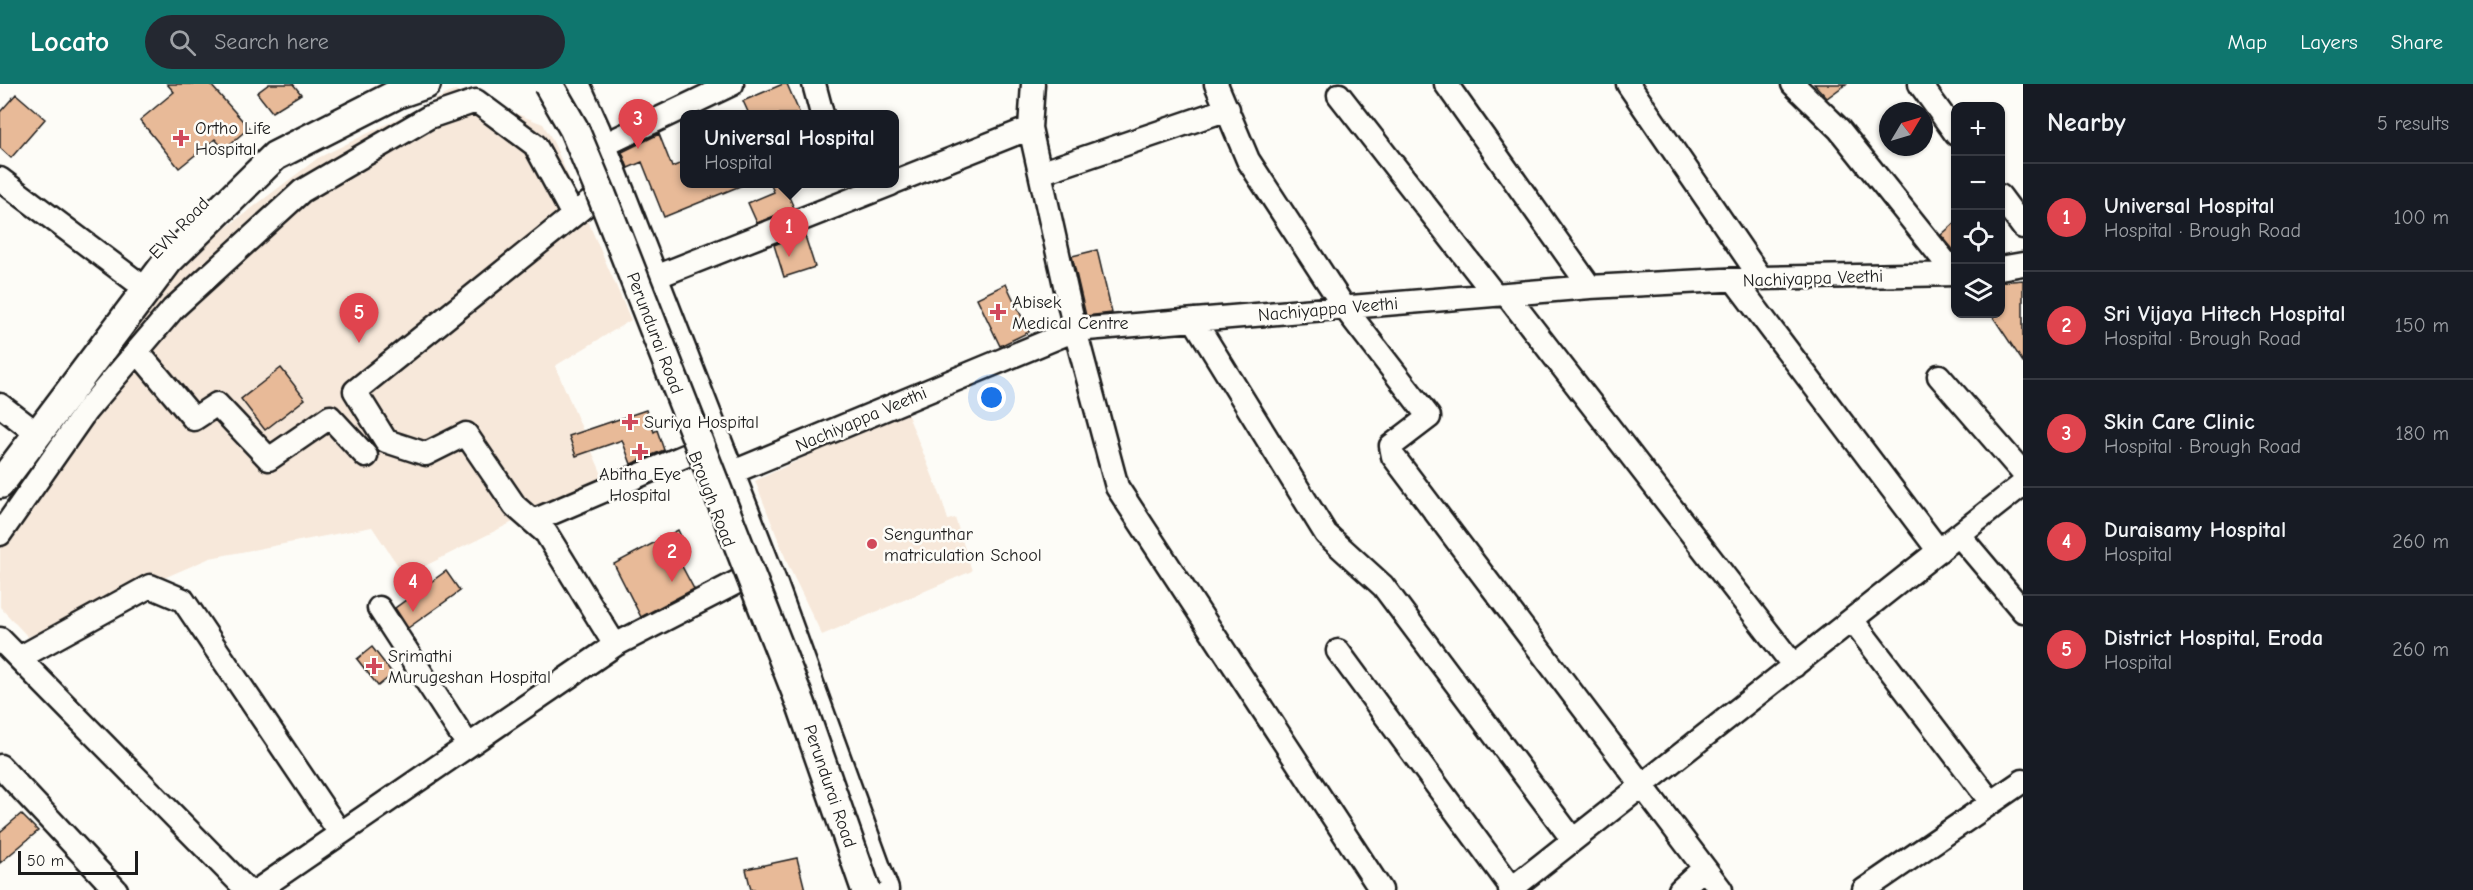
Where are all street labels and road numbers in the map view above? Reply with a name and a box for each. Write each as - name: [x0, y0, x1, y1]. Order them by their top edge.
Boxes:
- street label: EVN Road: [145, 193, 214, 263]
- street label: Nachiyappa Veethi: [1742, 266, 1884, 291]
- street label: Perundurai Road: [622, 269, 687, 397]
- street label: Nachiyappa Veethi: [1257, 293, 1399, 326]
- street label: Nachiyappa Veethi: [792, 382, 930, 457]
- street label: Brough Road: [684, 448, 739, 550]
- street label: Perundurai Road: [799, 722, 860, 850]

